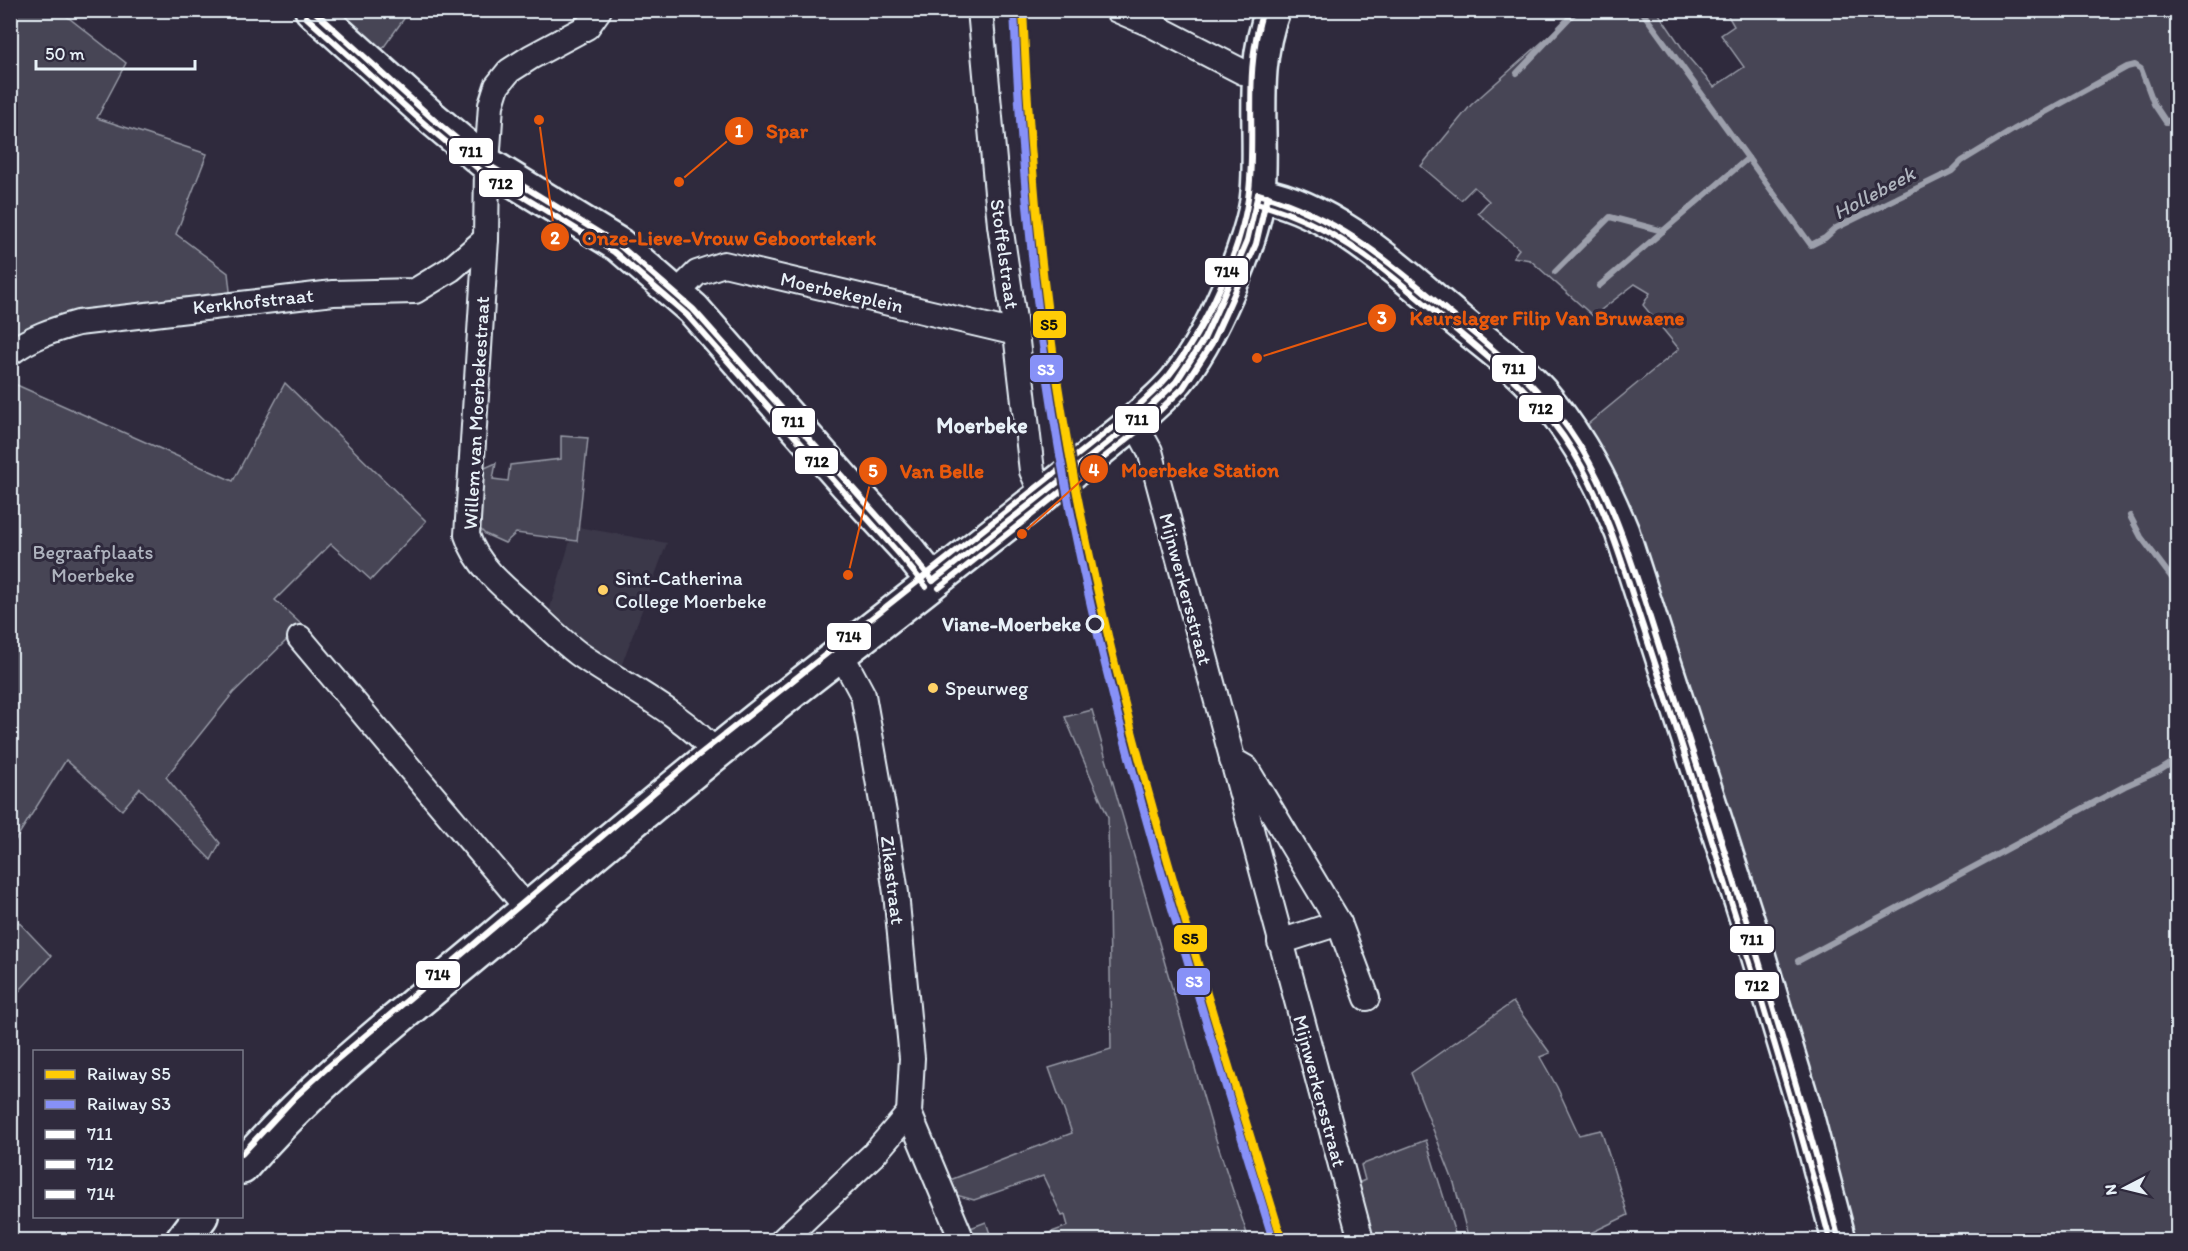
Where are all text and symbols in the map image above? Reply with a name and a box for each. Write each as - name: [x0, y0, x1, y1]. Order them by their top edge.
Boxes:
- scale bar: [36, 33, 195, 71]
- text: 50 m: [45, 43, 85, 65]
- callout: Spar: [724, 111, 820, 150]
- text: Spar: [766, 118, 809, 144]
- text: 1: [735, 120, 744, 142]
- line badge: 711: [448, 137, 494, 165]
- text: 711: [459, 142, 483, 161]
- water label: Hollebeek: [1829, 160, 1920, 225]
- line badge: 712: [478, 169, 524, 198]
- text: 712: [488, 174, 513, 193]
- street label: Stoffelstraat: [985, 197, 1025, 311]
- callout: Onze-Lieve-Vrouw Geboortekerk: [540, 218, 888, 257]
- text: Onze-Lieve-Vrouw Geboortekerk: [582, 225, 876, 250]
- text: 2: [550, 227, 560, 249]
- line badge: 714: [1204, 257, 1249, 286]
- text: 714: [1214, 262, 1240, 281]
- street label: Moerbekeplein: [778, 266, 906, 318]
- street label: Kerkhofstraat: [191, 283, 315, 319]
- street label: Willem van Moerbekestraat: [458, 295, 494, 531]
- callout: Keurslager Filip Van Bruwaene: [1367, 299, 1696, 338]
- text: Keurslager Filip Van Bruwaene: [1409, 305, 1685, 331]
- text: 3: [1377, 307, 1387, 329]
- line badge: S5: [1032, 310, 1067, 339]
- text: S5: [1040, 315, 1058, 334]
- line badge: S3: [1029, 354, 1064, 383]
- line badge: 711: [1491, 354, 1537, 383]
- text: 711: [1502, 359, 1526, 378]
- text: S3: [1037, 360, 1055, 379]
- line badge: 712: [1518, 394, 1564, 423]
- text: 712: [1528, 399, 1553, 418]
- line badge: 711: [1114, 405, 1160, 434]
- line badge: 711: [771, 407, 816, 436]
- text: 711: [1125, 410, 1149, 429]
- text: 711: [781, 412, 805, 431]
- district label: Moerbeke: [936, 412, 1028, 439]
- line badge: 712: [794, 447, 839, 475]
- callout: Moerbeke Station: [1079, 450, 1291, 489]
- callout: Van Belle: [858, 451, 997, 490]
- text: 712: [804, 452, 829, 471]
- text: Moerbeke Station: [1121, 457, 1279, 482]
- text: Van Belle: [900, 458, 984, 483]
- text: 4: [1089, 459, 1100, 481]
- text: 5: [868, 460, 878, 482]
- street label: Mijnwerkersstraat: [1154, 510, 1218, 668]
- park label: Begraafplaats Moerbeke: [33, 540, 154, 587]
- place label: Sint-Catherina College Moerbeke: [615, 566, 767, 613]
- marker: Sint-Catherina College Moerbeke: [596, 583, 610, 597]
- place label: Viane-Moerbeke: [942, 612, 1081, 636]
- marker: Viane-Moerbeke: [1086, 615, 1104, 633]
- line badge: 714: [826, 622, 872, 651]
- text: 714: [836, 627, 862, 646]
- place label: Speurweg: [945, 676, 1029, 700]
- marker: Speurweg: [926, 681, 940, 695]
- street label: Zikastraat: [876, 834, 910, 926]
- line badge: S5: [1173, 924, 1208, 953]
- line badge: 711: [1729, 925, 1775, 954]
- text: S5: [1181, 929, 1199, 948]
- text: 711: [1740, 930, 1764, 949]
- line badge: 714: [415, 960, 461, 989]
- text: 714: [425, 965, 451, 984]
- line badge: S3: [1176, 967, 1211, 996]
- line badge: 712: [1734, 971, 1780, 1000]
- text: S3: [1185, 972, 1203, 991]
- text: 712: [1744, 976, 1769, 995]
- street label: Mijnwerkersstraat: [1288, 1012, 1352, 1170]
- legend: [33, 1050, 243, 1218]
- text: Railway S5: [87, 1063, 171, 1085]
- text: Railway S3: [87, 1093, 171, 1115]
- text: 711: [87, 1123, 113, 1145]
- text: 712: [87, 1153, 114, 1175]
- north arrow: [2095, 1158, 2155, 1218]
- text: 714: [87, 1183, 115, 1205]
- text: N: [2101, 1183, 2121, 1196]

